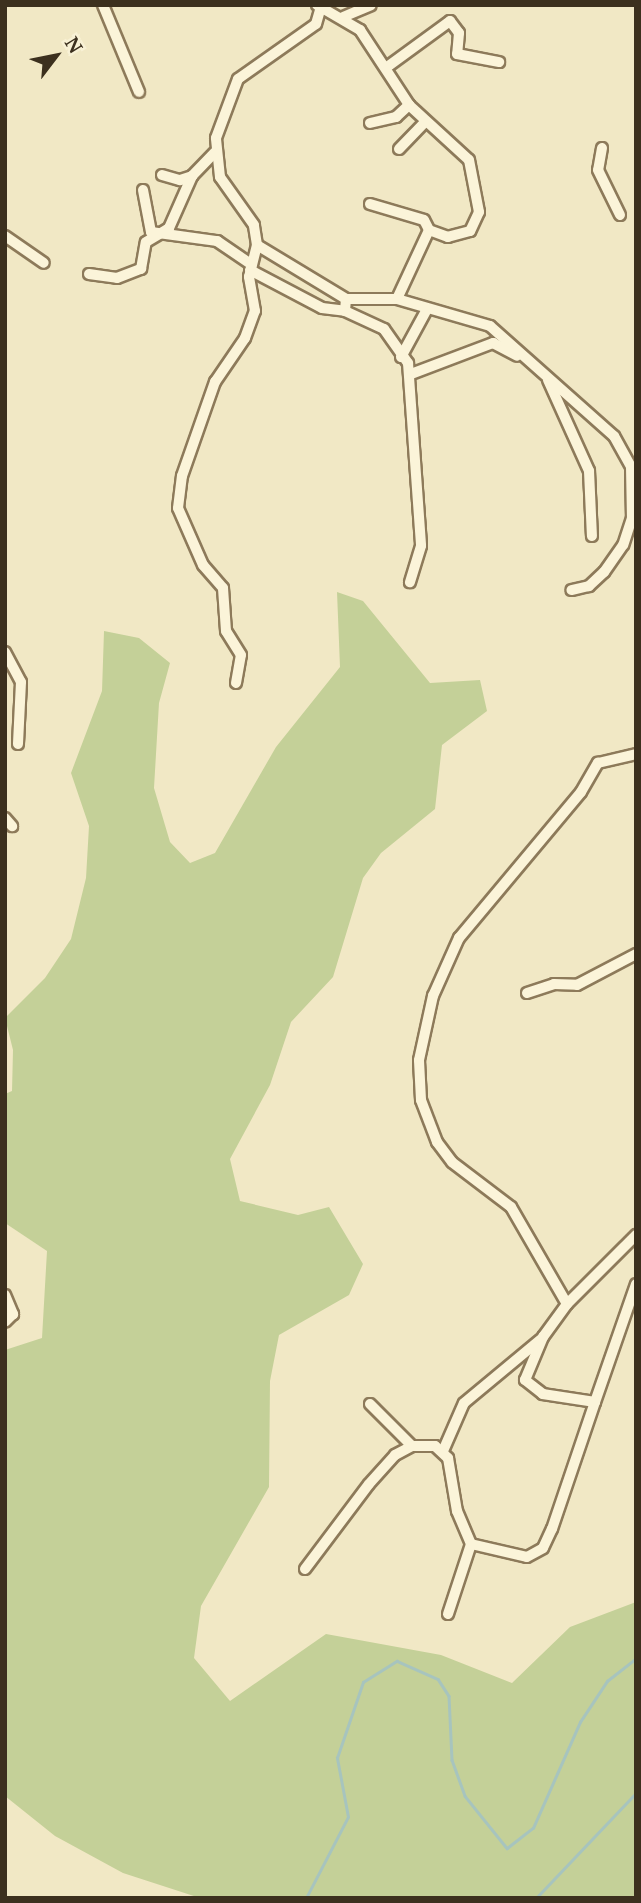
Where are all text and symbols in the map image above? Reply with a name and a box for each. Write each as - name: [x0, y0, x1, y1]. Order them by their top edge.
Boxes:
- north arrow: [21, 21, 91, 91]
- text: N: [59, 32, 89, 58]

